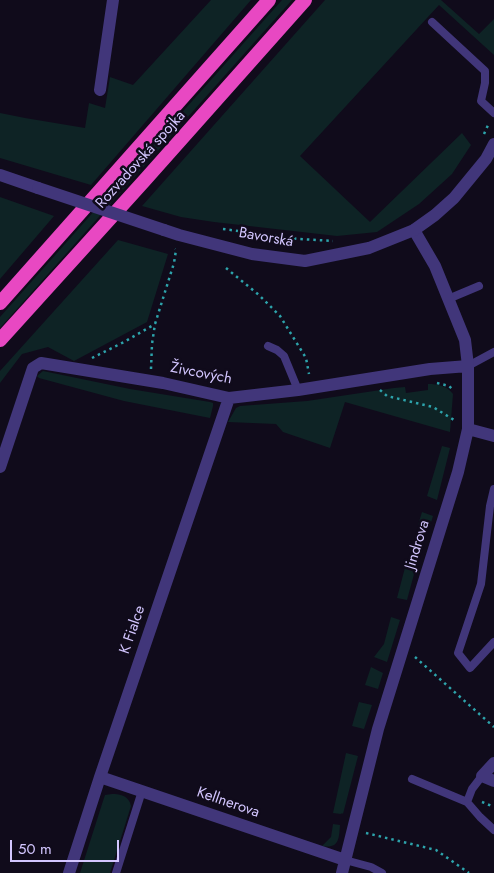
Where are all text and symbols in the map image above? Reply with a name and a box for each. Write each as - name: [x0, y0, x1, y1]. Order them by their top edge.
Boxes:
- street label: Rozvadovská spojka: [92, 107, 190, 213]
- street label: Bavorská: [237, 224, 295, 252]
- street label: Živcových: [169, 359, 233, 389]
- street label: Jindrova: [402, 518, 434, 572]
- street label: K Fialce: [116, 603, 150, 657]
- street label: Kellnerova: [194, 784, 262, 822]
- scale bar: [12, 830, 121, 862]
- text: 50 m: [18, 838, 52, 860]

